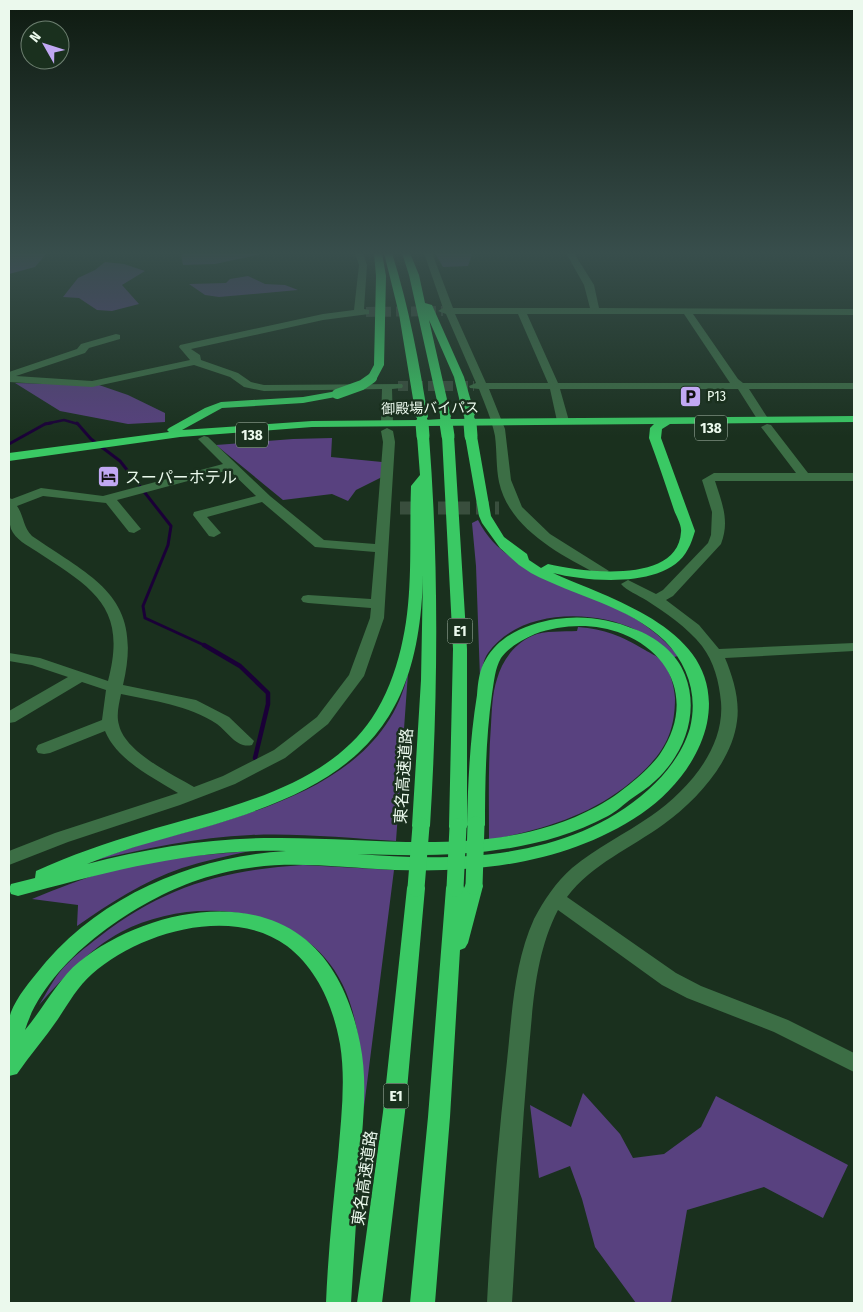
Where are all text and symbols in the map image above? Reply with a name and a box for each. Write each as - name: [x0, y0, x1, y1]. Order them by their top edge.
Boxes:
- north arrow: [20, 20, 70, 70]
- text: N: [26, 29, 45, 46]
- parking icon: P13: [679, 384, 703, 408]
- place label: P13: [707, 388, 726, 405]
- street label: 御殿場バイパス: [381, 399, 479, 418]
- road number: 138: [695, 416, 727, 440]
- road number: 138: [236, 422, 268, 448]
- hotel icon: スーパーホテル: [97, 465, 121, 489]
- place label: スーパーホテル: [125, 468, 237, 487]
- road number: E1: [448, 618, 472, 644]
- street label: 東名高速道路: [391, 727, 416, 825]
- road number: E1: [384, 1084, 408, 1108]
- street label: 東名高速道路: [348, 1129, 381, 1227]

